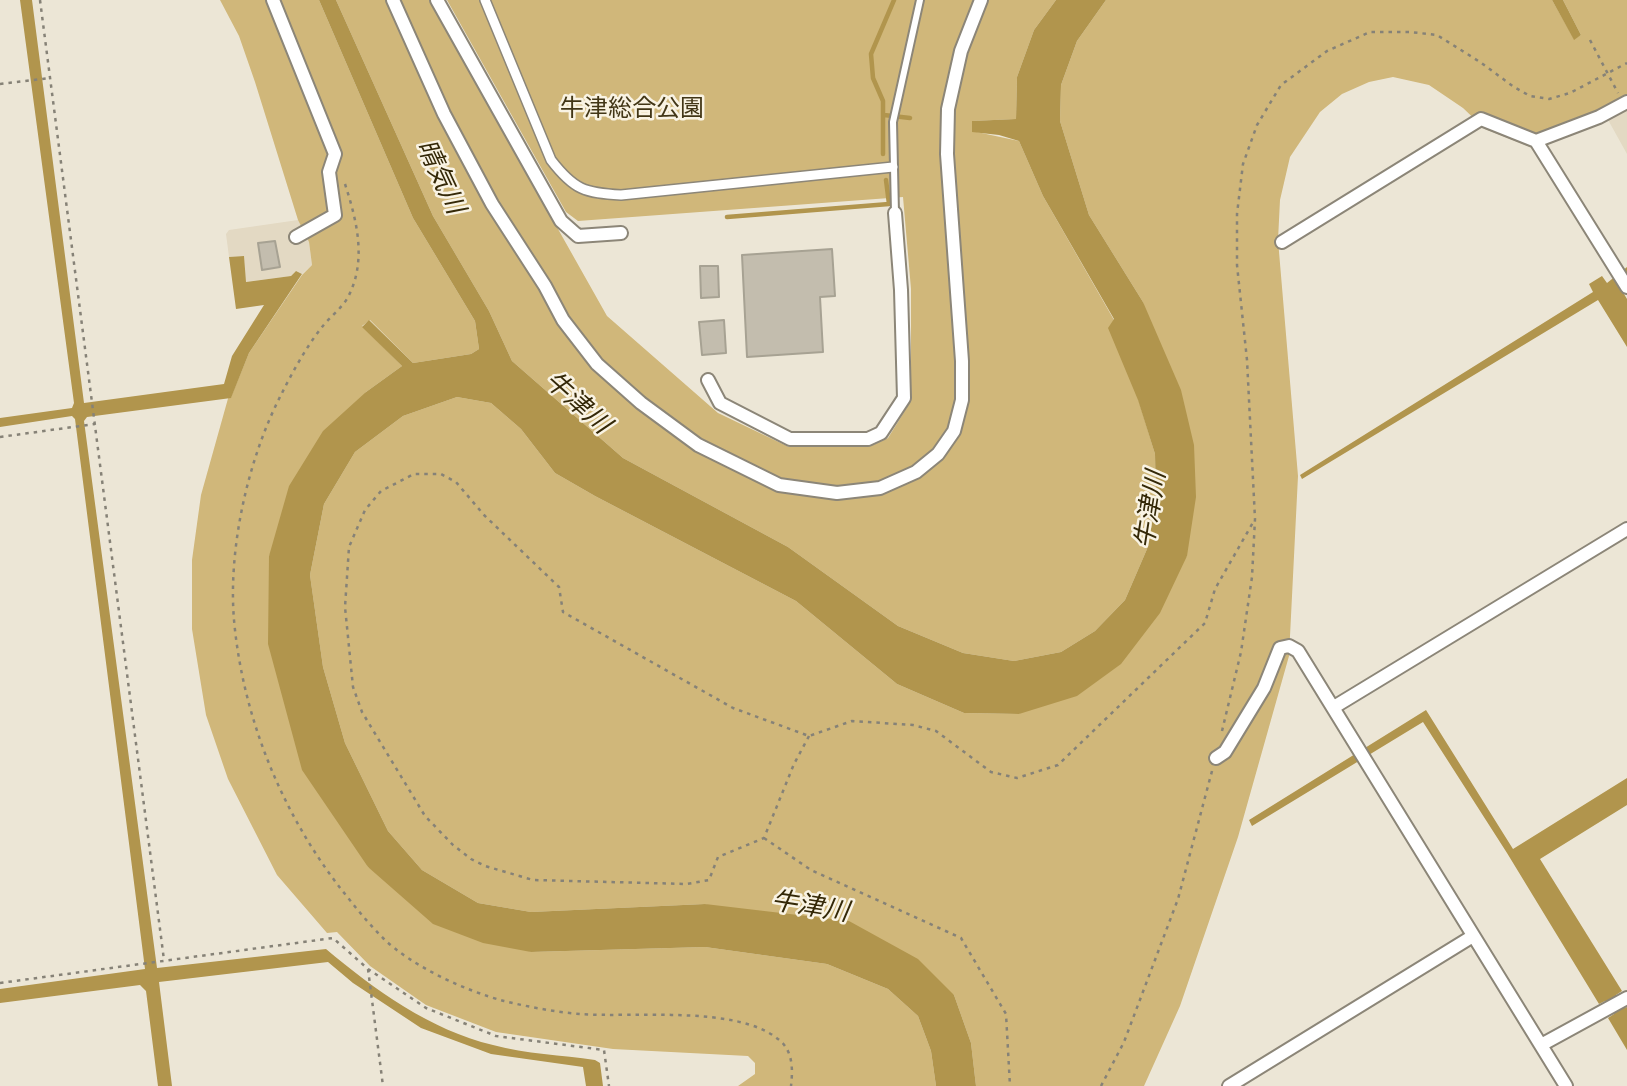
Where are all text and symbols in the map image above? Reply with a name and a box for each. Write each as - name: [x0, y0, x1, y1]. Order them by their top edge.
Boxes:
- park label: 牛津総合公園: [560, 95, 704, 123]
- water label: 晴気川: [409, 135, 471, 219]
- water label: 牛津川: [538, 365, 616, 441]
- water label: 牛津川: [1129, 469, 1173, 551]
- water label: 牛津川: [769, 885, 851, 929]

